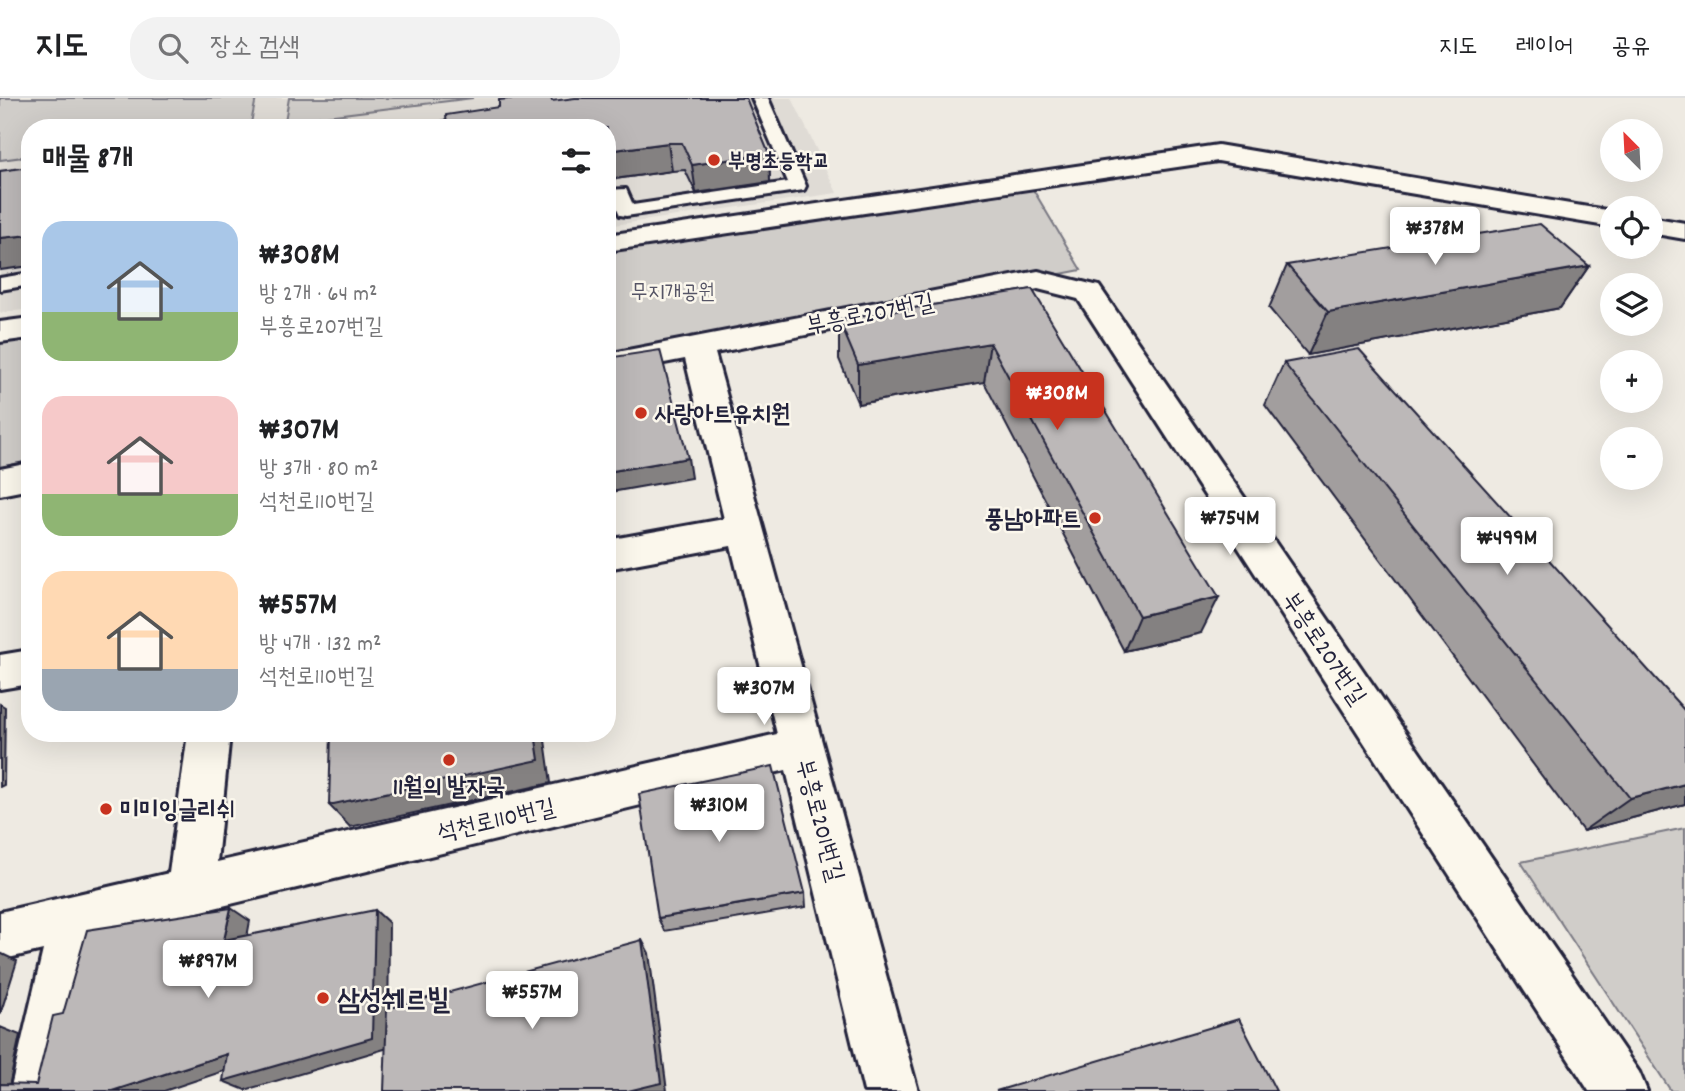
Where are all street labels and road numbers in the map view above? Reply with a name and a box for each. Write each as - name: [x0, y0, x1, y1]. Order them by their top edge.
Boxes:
- street label: 부흥로207번길: [804, 287, 937, 345]
- street label: 부흥로207번길: [1272, 587, 1373, 713]
- street label: 부흥로201번길: [785, 756, 851, 886]
- street label: 석천로110번길: [434, 792, 559, 852]

